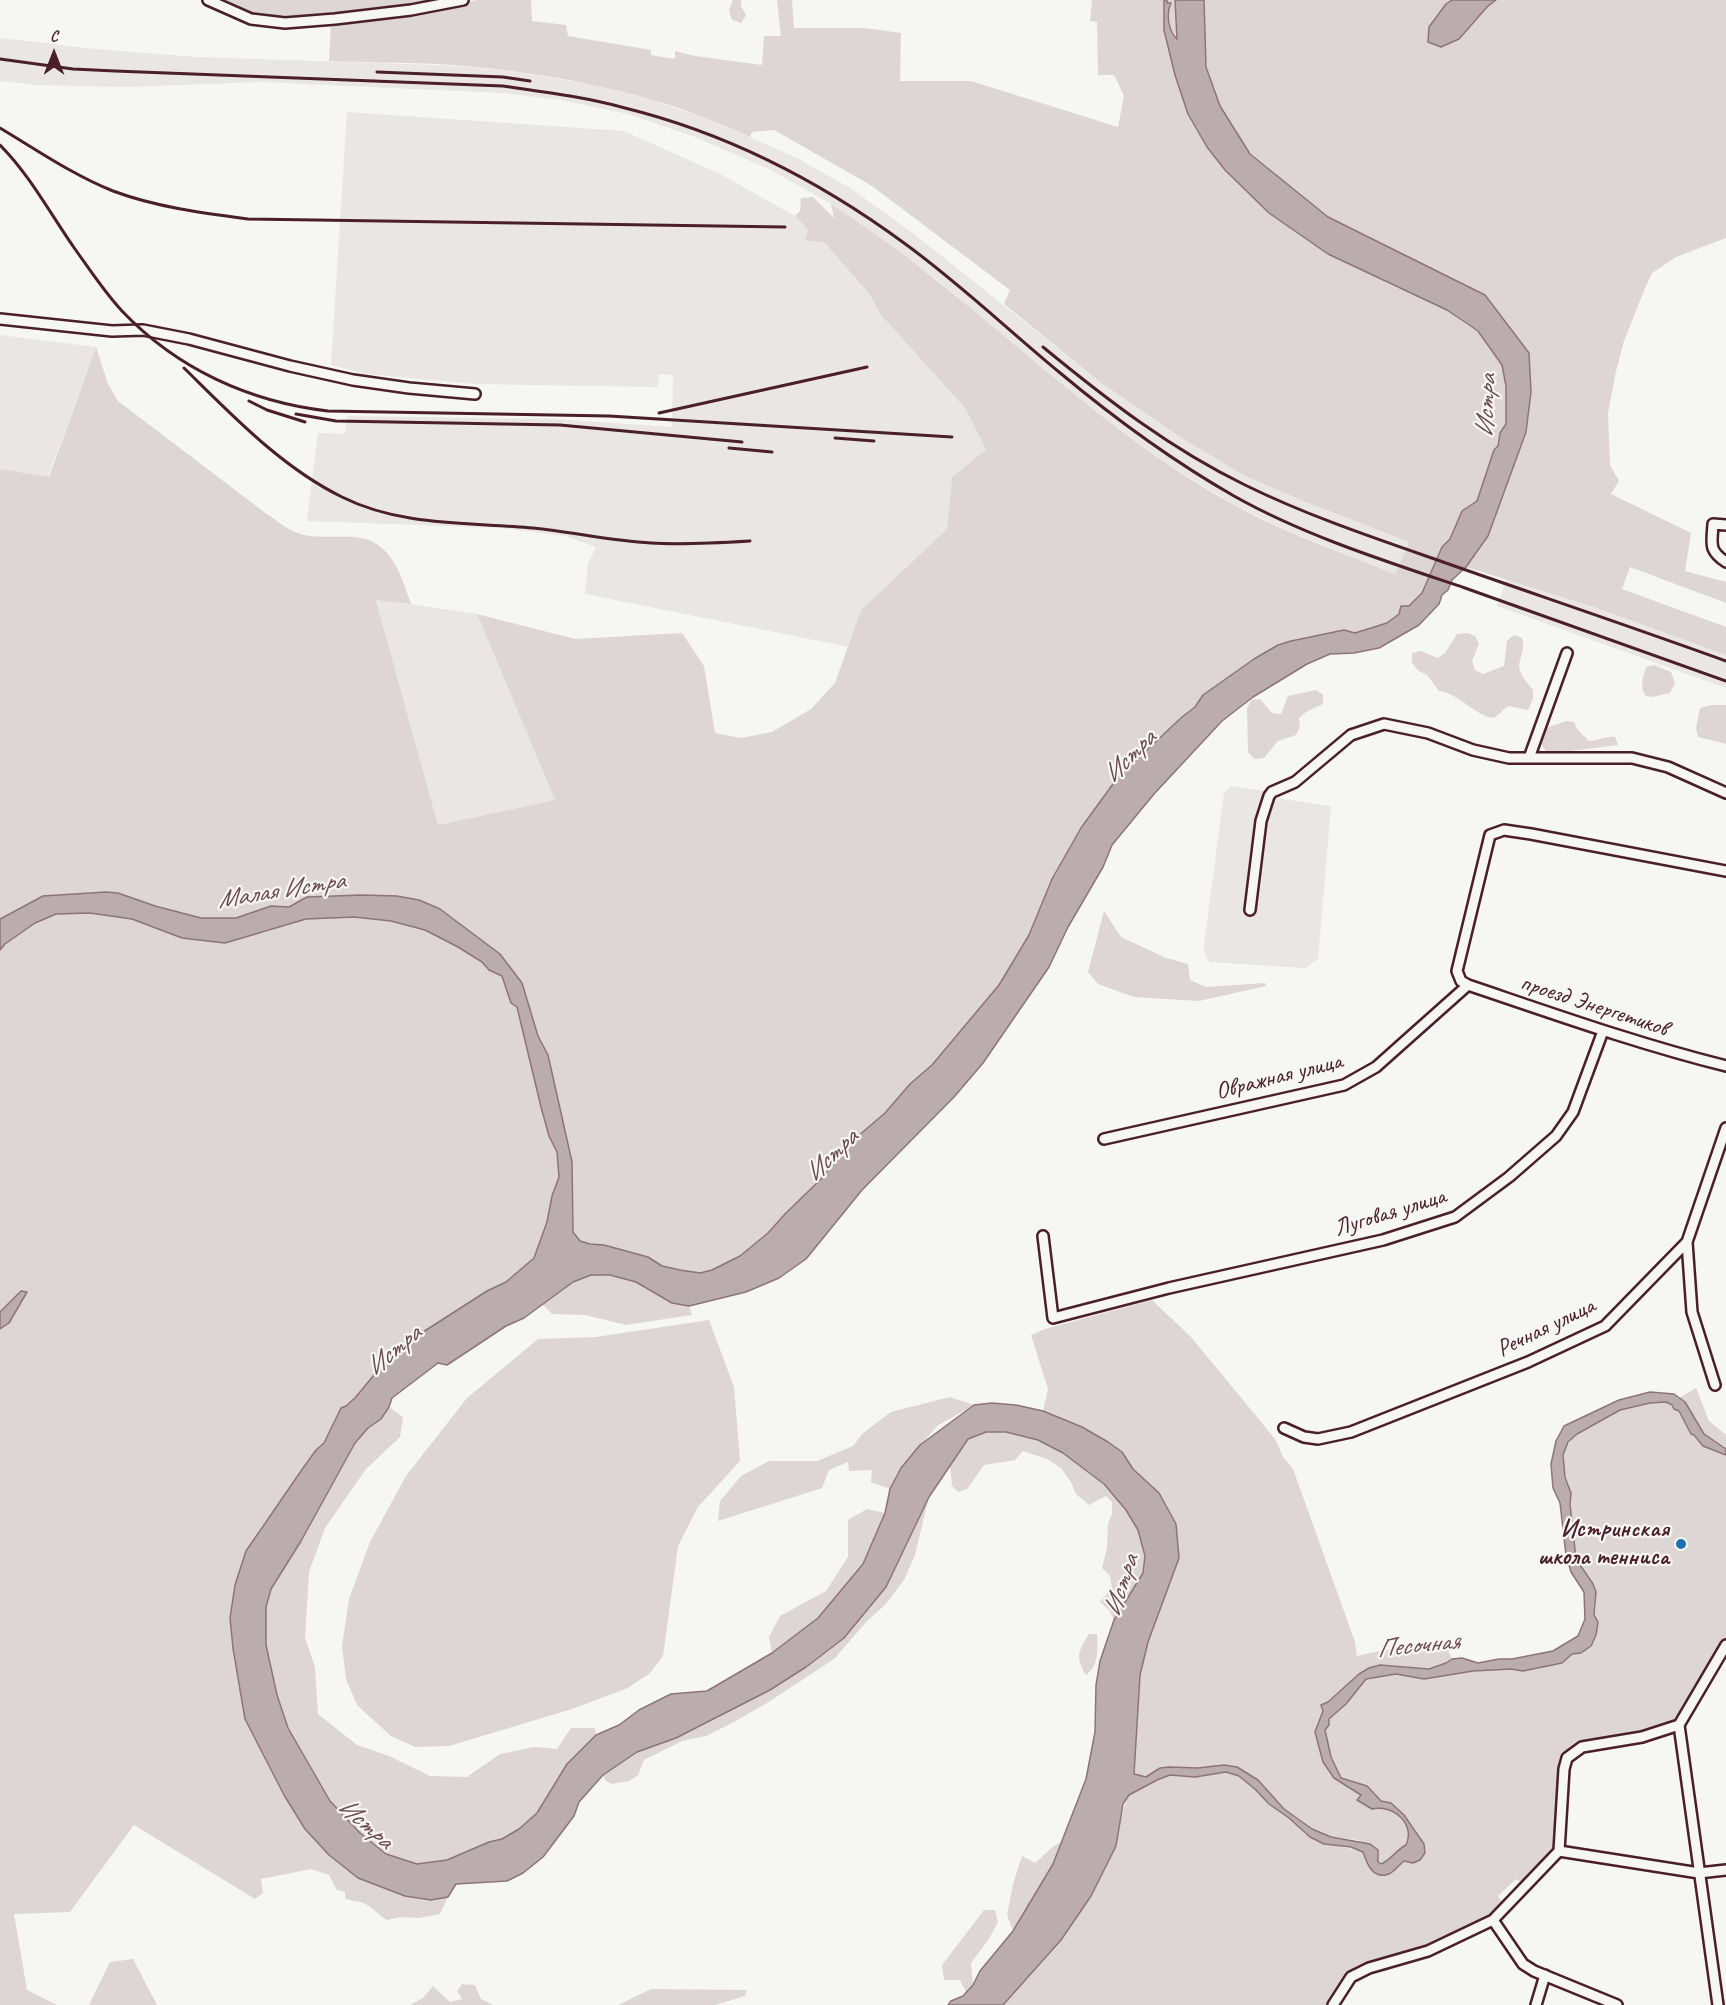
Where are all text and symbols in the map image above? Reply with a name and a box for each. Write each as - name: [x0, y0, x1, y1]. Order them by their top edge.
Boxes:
- north arrow: [24, 24, 84, 84]
- text: С: [50, 26, 58, 46]
- water label: Истра: [1470, 374, 1504, 438]
- water label: Истра: [1097, 724, 1163, 790]
- water label: Малая Истра: [215, 866, 347, 916]
- street label: проезд Энергетиков: [1517, 969, 1671, 1043]
- street label: Овражная улица: [1213, 1047, 1345, 1107]
- water label: Истра: [799, 1123, 865, 1189]
- street label: Луговая улица: [1331, 1182, 1449, 1244]
- street label: Речная улица: [1492, 1292, 1600, 1364]
- water label: Истра: [360, 1319, 428, 1383]
- place label: Истринская школа тенниса: [1538, 1516, 1669, 1572]
- marker: Истринская школа тенниса: [1674, 1537, 1688, 1551]
- water label: Истра: [1097, 1551, 1147, 1621]
- water label: Песочная: [1375, 1626, 1461, 1666]
- water label: Истра: [331, 1792, 399, 1856]

